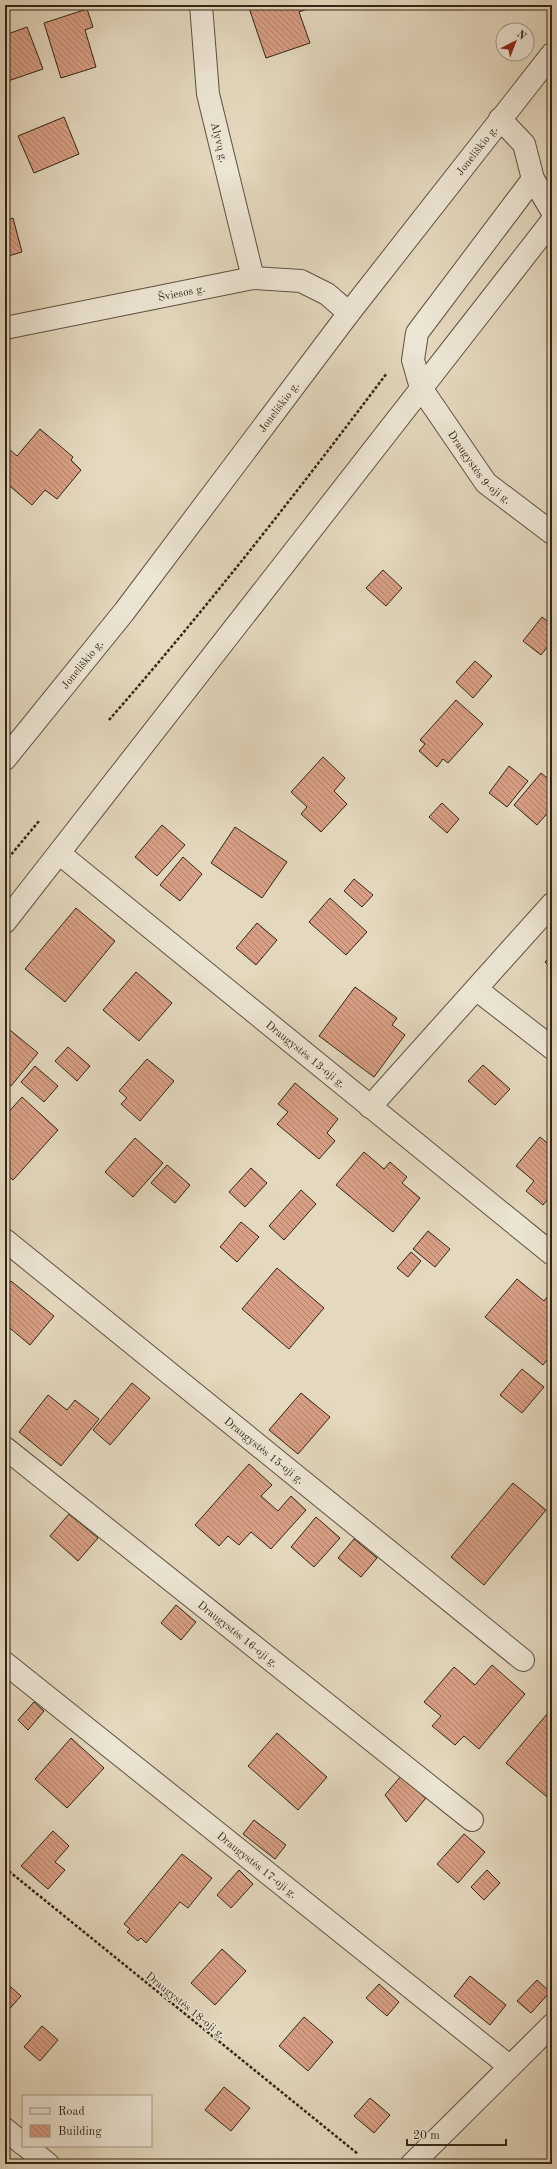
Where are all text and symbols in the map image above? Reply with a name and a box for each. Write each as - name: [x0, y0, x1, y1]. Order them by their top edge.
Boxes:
- north arrow: [495, 22, 535, 62]
- text: N: [514, 29, 528, 43]
- street label: Alyvų g.: [208, 121, 229, 164]
- street label: Joneliškio g.: [455, 124, 500, 178]
- street label: Šviesos g.: [157, 284, 206, 304]
- street label: Joneliškio g.: [257, 381, 302, 435]
- street label: Draugystės 9-oji g.: [445, 429, 512, 507]
- street label: Joneliškio g.: [60, 639, 106, 692]
- street label: Draugystės 13-oji g.: [263, 1020, 347, 1091]
- street label: Draugystės 15-oji g.: [222, 1416, 305, 1487]
- street label: Draugystės 16-oji g.: [195, 1600, 279, 1670]
- street label: Draugystės 17-oji g.: [214, 1831, 298, 1901]
- street label: Draugystės 18-oji g.: [143, 1971, 227, 2041]
- legend: [22, 2095, 152, 2147]
- text: Road: [58, 2106, 85, 2118]
- scale bar: [407, 2121, 506, 2147]
- text: Building: [58, 2126, 102, 2138]
- text: 20 m: [413, 2130, 440, 2142]

